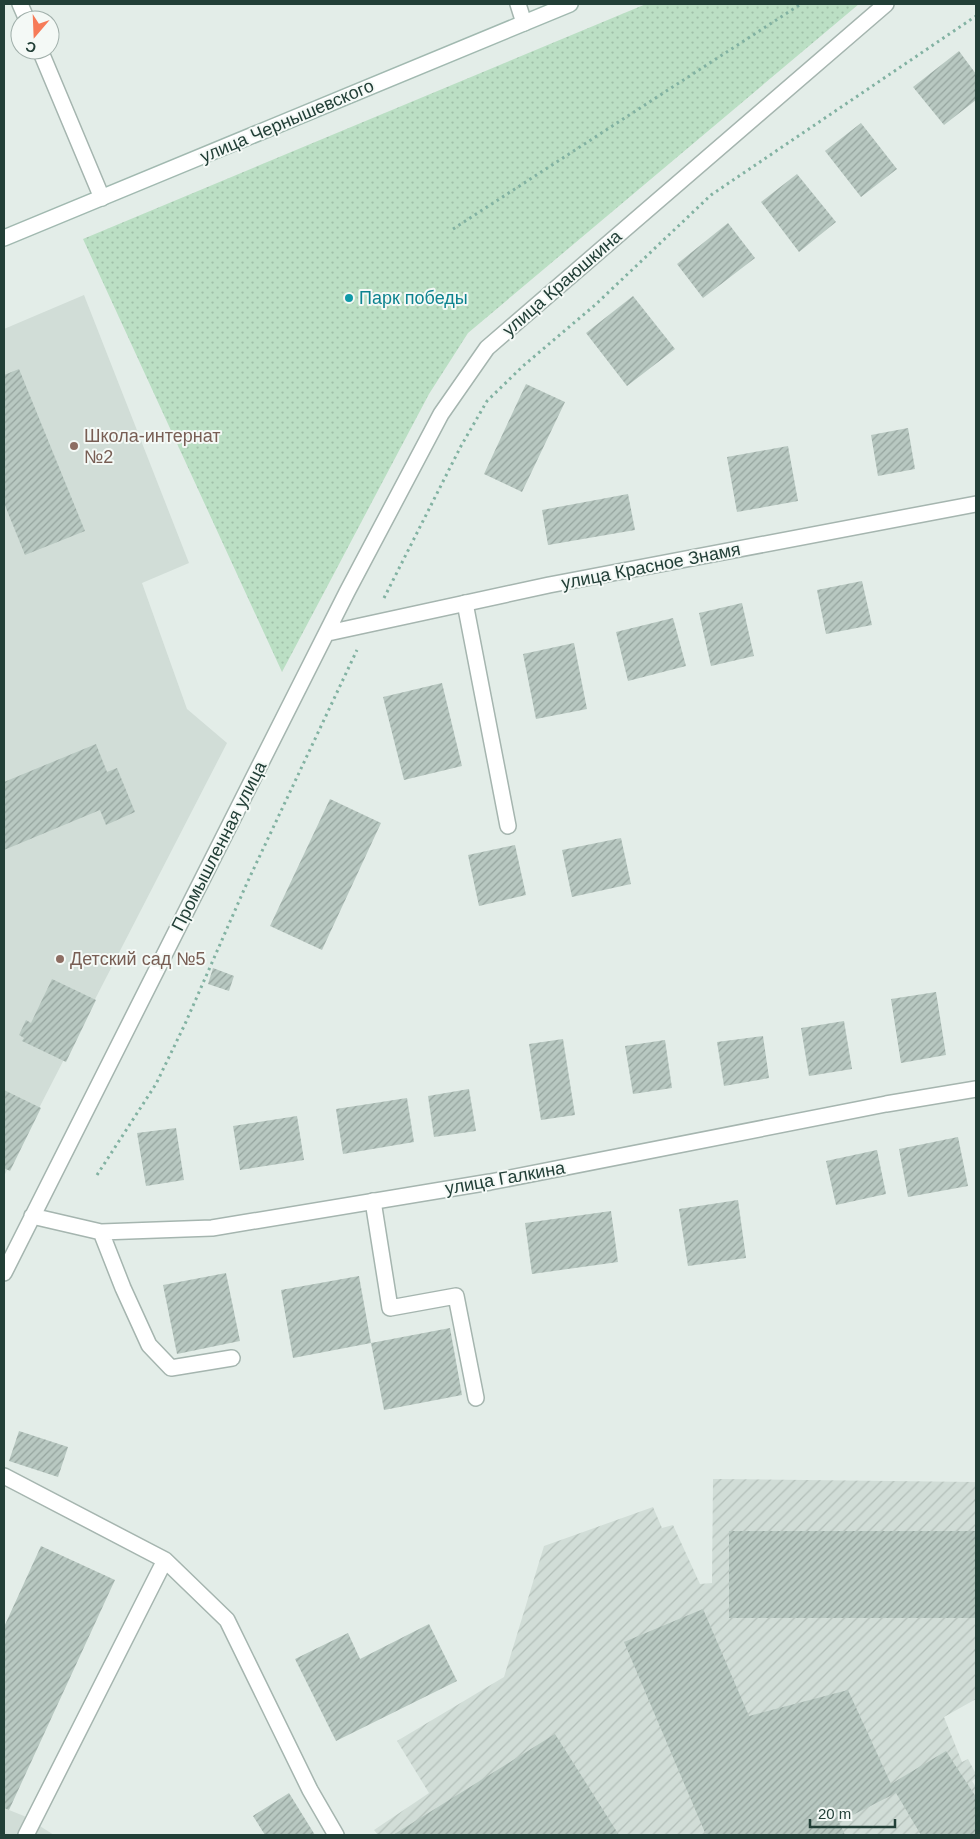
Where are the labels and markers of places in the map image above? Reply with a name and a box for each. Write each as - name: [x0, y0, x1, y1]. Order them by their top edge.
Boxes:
- place label: Парк победы: [359, 288, 468, 308]
- marker: Парк победы: [343, 292, 355, 304]
- place label: Школа-интернат №2: [84, 426, 221, 467]
- marker: Школа-интернат №2: [68, 440, 80, 452]
- place label: Детский сад №5: [70, 949, 205, 969]
- marker: Детский сад №5: [54, 953, 66, 965]

